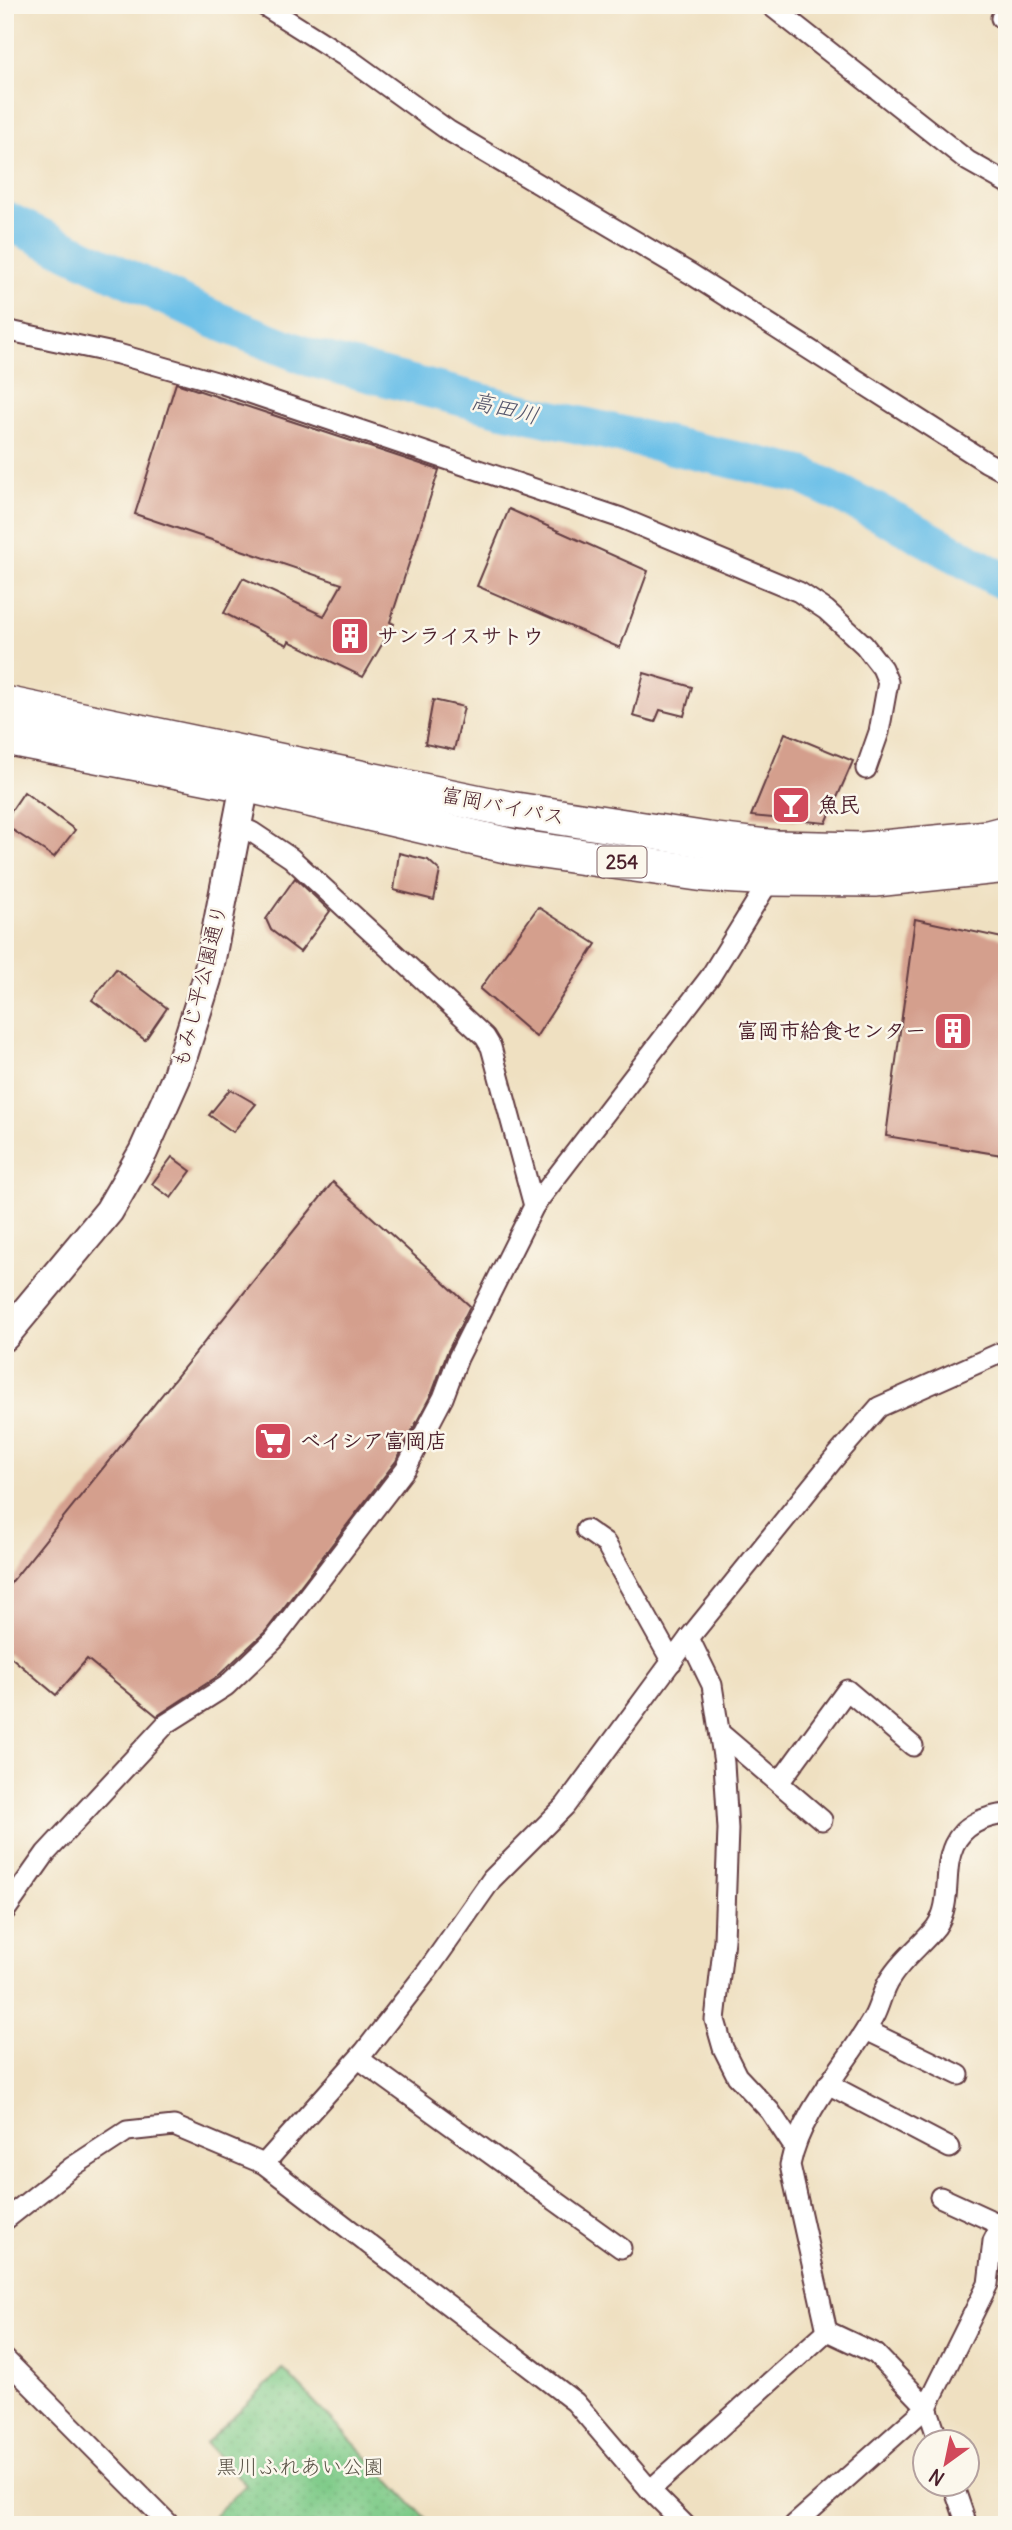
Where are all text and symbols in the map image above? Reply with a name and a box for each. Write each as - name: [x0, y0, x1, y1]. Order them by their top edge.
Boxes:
- water label: 高田川: [468, 385, 542, 430]
- building icon: サンライスサトウ: [329, 615, 371, 657]
- place label: サンライスサトウ: [377, 622, 544, 649]
- street label: 富岡バイパス: [439, 780, 567, 831]
- bar icon: 魚民: [770, 784, 812, 826]
- place label: 魚民: [818, 791, 860, 818]
- road number: 254: [598, 846, 646, 877]
- street label: もみじ平公園通り: [166, 901, 233, 1071]
- building icon: 富岡市給食センター: [932, 1010, 974, 1052]
- place label: 富岡市給食センター: [737, 1017, 926, 1044]
- supermarket icon: ベイシア富岡店: [252, 1420, 294, 1462]
- place label: ベイシア富岡店: [300, 1427, 447, 1454]
- north arrow: [911, 2428, 981, 2498]
- park label: 黒川ふれあい公園: [216, 2453, 384, 2480]
- text: N: [925, 2464, 949, 2491]

